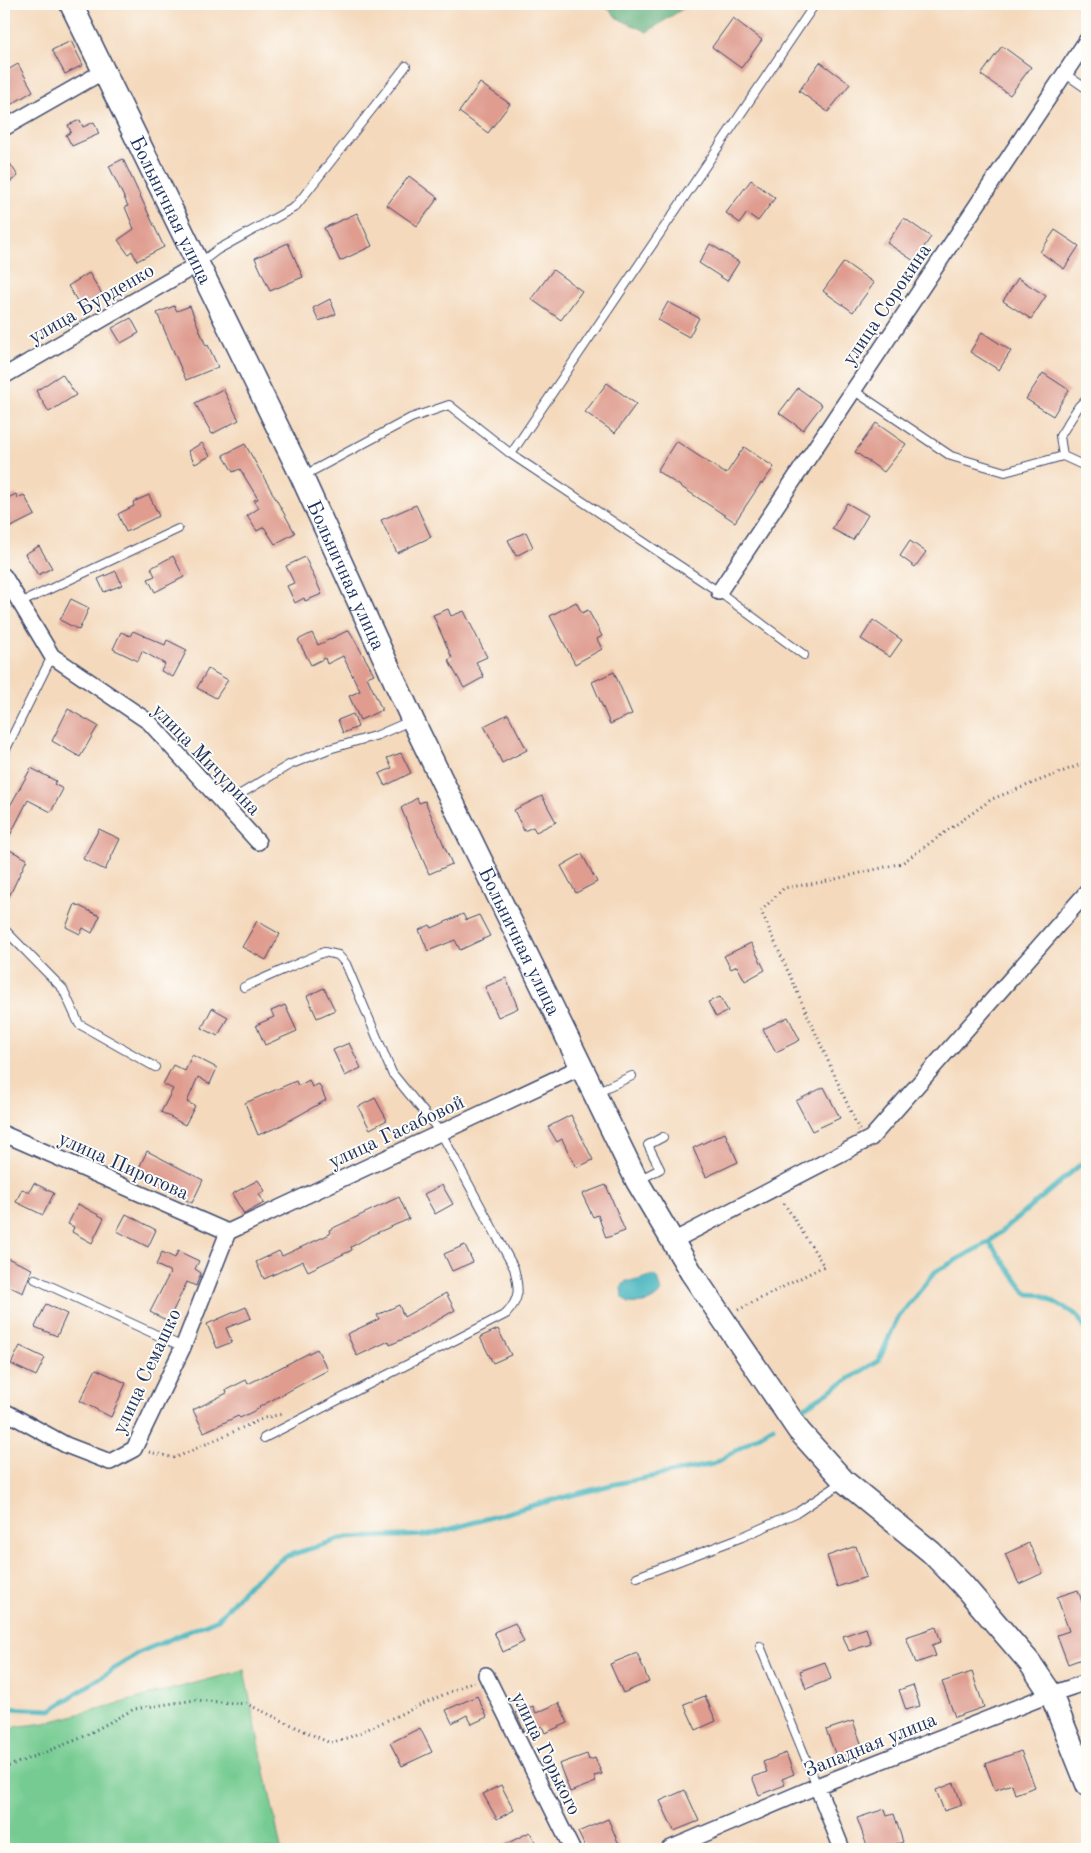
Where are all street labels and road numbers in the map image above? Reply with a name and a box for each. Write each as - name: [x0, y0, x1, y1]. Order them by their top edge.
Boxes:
- street label: Больничная улица: [125, 133, 214, 288]
- street label: улица Сорокина: [840, 241, 936, 370]
- street label: улица Бурденко: [26, 261, 158, 349]
- street label: Больничная улица: [302, 498, 387, 654]
- street label: улица Мичурина: [147, 701, 264, 820]
- street label: Больничная улица: [474, 864, 563, 1019]
- street label: улица Гасабовой: [326, 1093, 468, 1173]
- street label: улица Пирогова: [55, 1129, 192, 1205]
- street label: улица Семашко: [110, 1306, 186, 1438]
- street label: улица Горького: [507, 1689, 584, 1819]
- street label: Западная улица: [802, 1710, 940, 1782]

